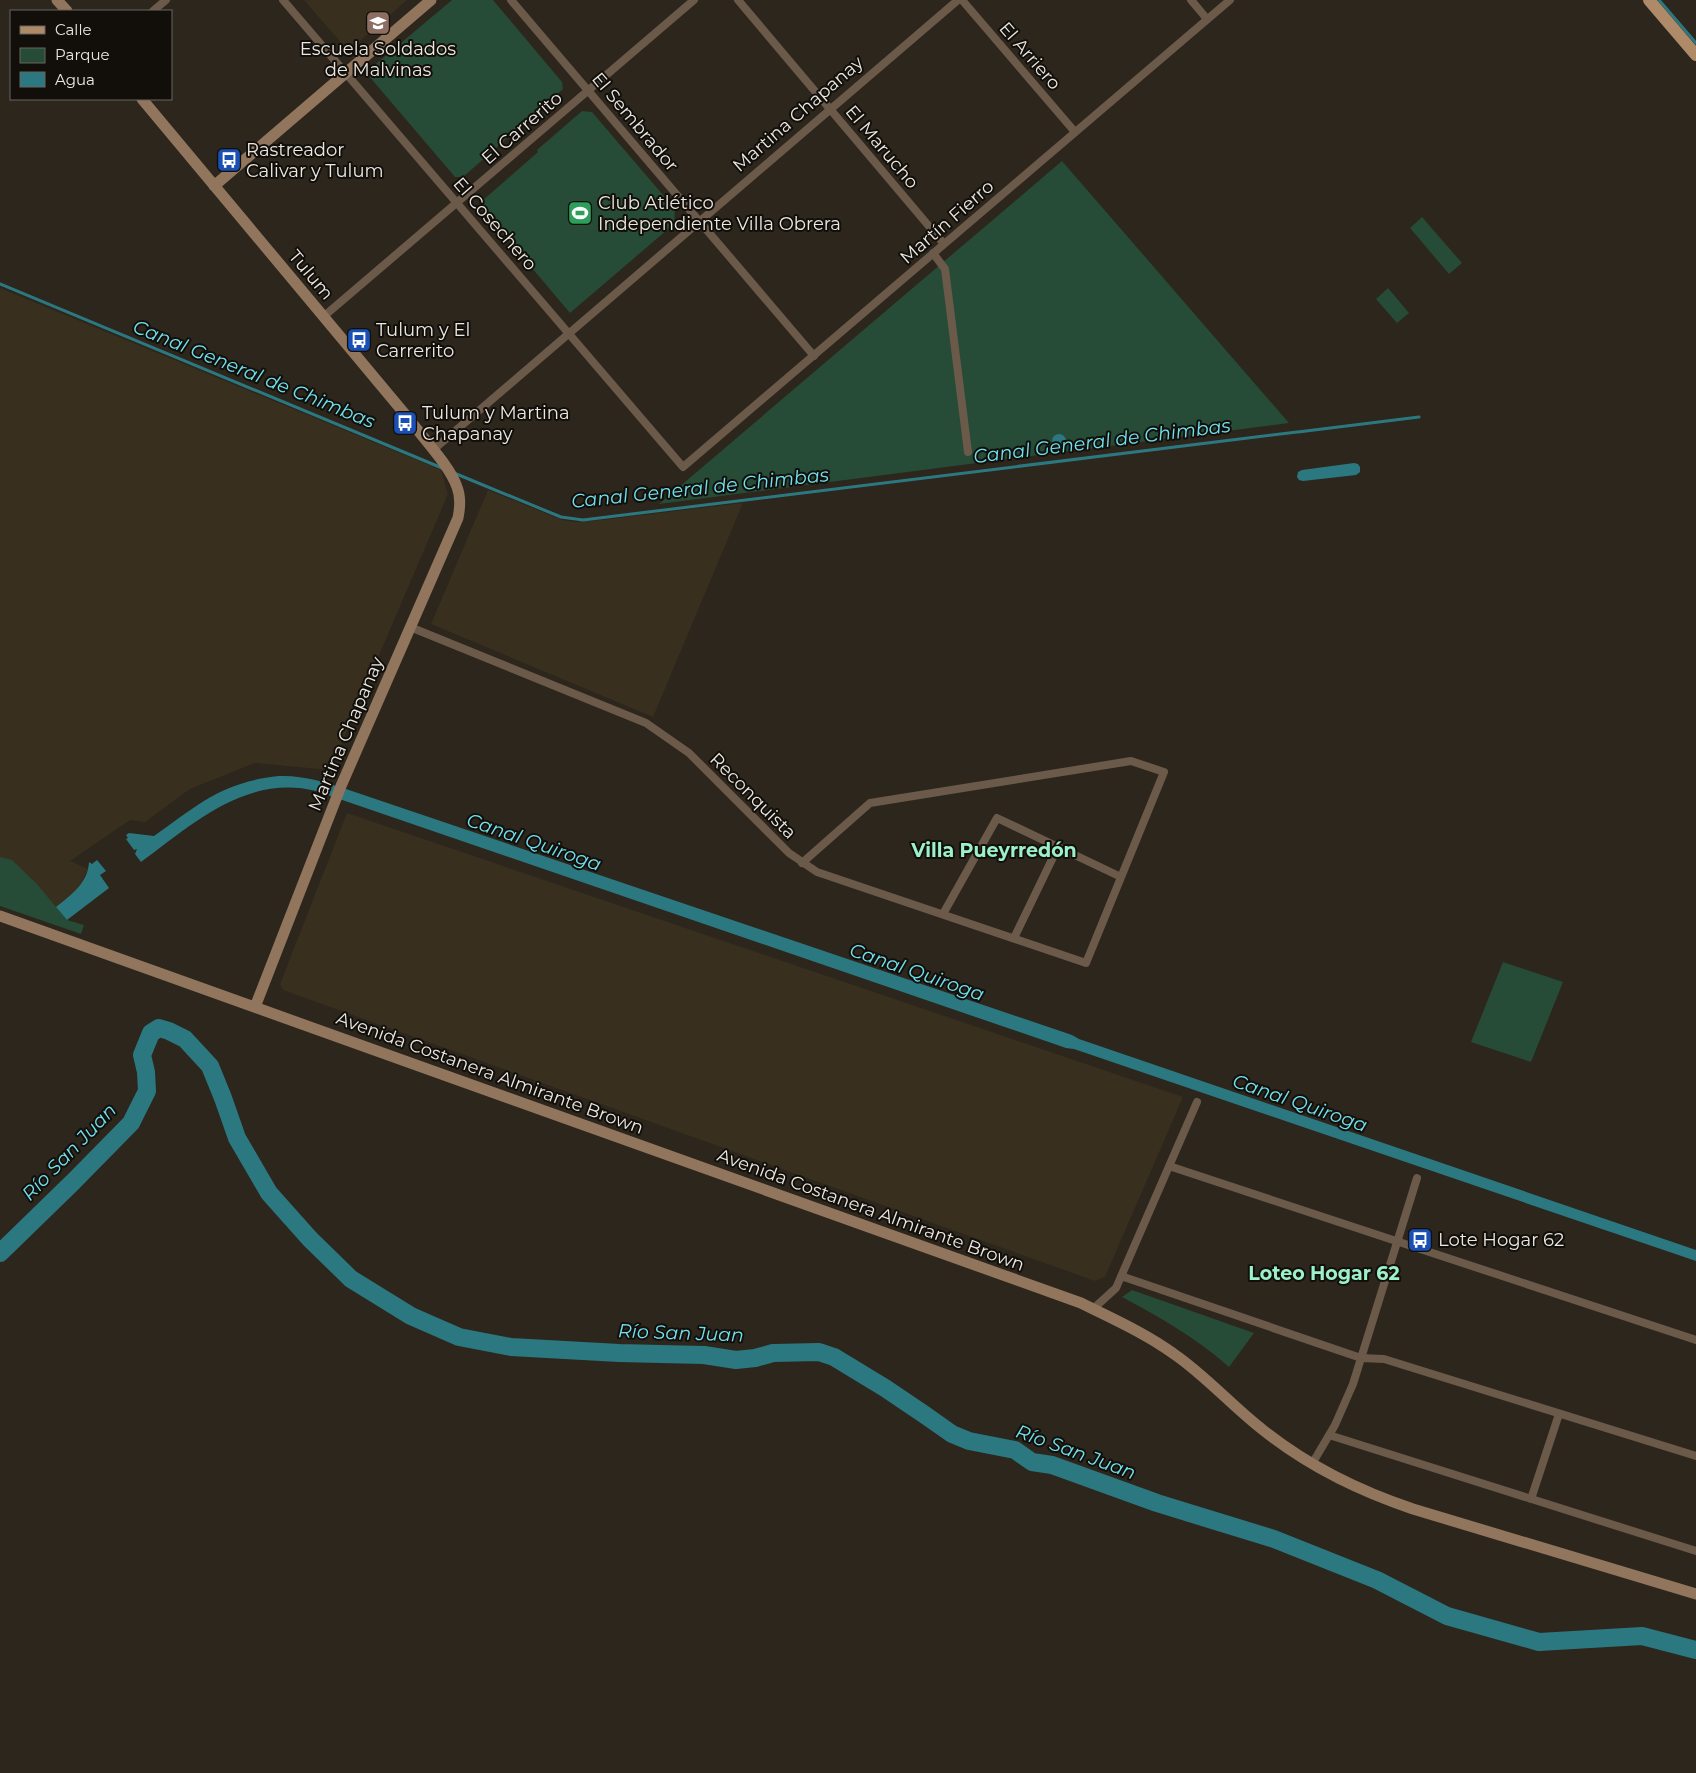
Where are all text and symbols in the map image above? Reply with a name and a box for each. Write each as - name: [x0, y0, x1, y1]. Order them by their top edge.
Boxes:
- legend: [10, 10, 172, 100]
- school or university icon: Escuela Soldados de Malvinas: [365, 10, 391, 36]
- street label: El Arriero: [995, 18, 1065, 94]
- text: Calle: [55, 20, 92, 39]
- place label: Escuela Soldados de Malvinas: [300, 38, 456, 81]
- text: Parque: [55, 45, 110, 64]
- street label: Martina Chapanay: [728, 51, 868, 177]
- street label: El Sembrador: [587, 68, 683, 176]
- text: Agua: [55, 70, 95, 89]
- street label: El Carrerito: [477, 87, 567, 169]
- street label: El Marucho: [841, 101, 923, 193]
- place label: Rastreador Calivar y Tulum: [246, 139, 384, 182]
- bus stop icon: Rastreador Calivar y Tulum: [216, 147, 242, 173]
- street label: El Cosechero: [449, 173, 541, 275]
- street label: Martín Fierro: [896, 175, 998, 269]
- place label: Club Atlético Independiente Villa Obrera: [598, 192, 841, 235]
- sports icon: Club Atlético Independiente Villa Obrera: [567, 200, 593, 226]
- street label: Tulum: [284, 246, 338, 304]
- water label: Canal General de Chimbas: [130, 315, 378, 433]
- place label: Tulum y El Carrerito: [376, 319, 470, 362]
- bus stop icon: Tulum y El Carrerito: [346, 327, 372, 353]
- place label: Tulum y Martina Chapanay: [422, 402, 570, 445]
- bus stop icon: Tulum y Martina Chapanay: [392, 410, 418, 436]
- water label: Canal General de Chimbas: [972, 414, 1232, 468]
- water label: Canal General de Chimbas: [570, 463, 830, 513]
- street label: Martina Chapanay: [304, 653, 389, 814]
- street label: Reconquista: [705, 748, 801, 844]
- water label: Canal Quiroga: [464, 808, 604, 876]
- district label: Villa Pueyrredón: [910, 839, 1077, 862]
- water label: Canal Quiroga: [847, 938, 987, 1006]
- street label: Avenida Costanera Almirante Brown: [333, 1007, 647, 1139]
- water label: Canal Quiroga: [1230, 1069, 1370, 1137]
- water label: Río San Juan: [17, 1099, 121, 1205]
- street label: Avenida Costanera Almirante Brown: [714, 1144, 1028, 1276]
- bus stop icon: Lote Hogar 62: [1407, 1227, 1433, 1253]
- place label: Lote Hogar 62: [1438, 1229, 1564, 1251]
- district label: Loteo Hogar 62: [1248, 1262, 1400, 1285]
- water label: Río San Juan: [618, 1319, 744, 1347]
- water label: Río San Juan: [1013, 1420, 1139, 1484]

